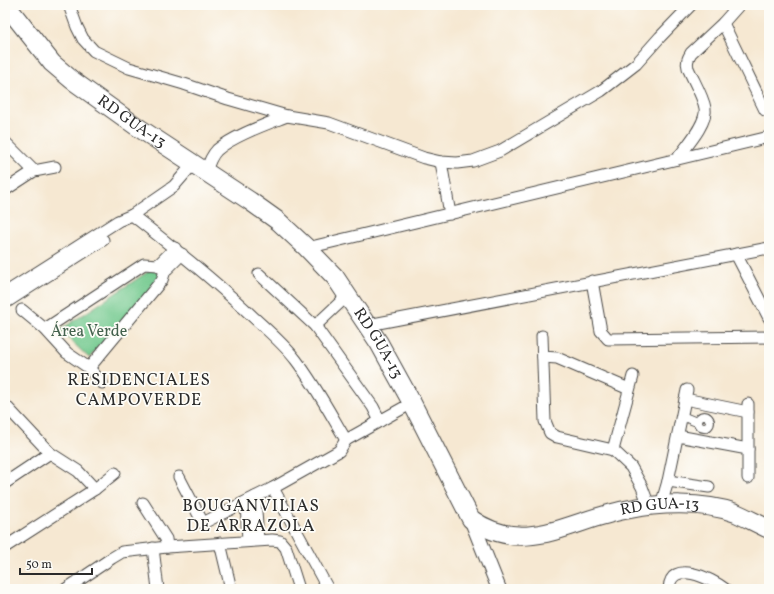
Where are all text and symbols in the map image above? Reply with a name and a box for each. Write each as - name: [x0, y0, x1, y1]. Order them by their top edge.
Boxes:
- street label: RD GUA-13: [92, 90, 170, 154]
- street label: RD GUA-13: [348, 304, 408, 383]
- park label: Área Verde: [51, 321, 127, 343]
- district label: RESIDENCIALES CAMPOVERDE: [67, 369, 211, 412]
- street label: RD GUA-13: [618, 493, 700, 522]
- district label: BOUGANVILIAS DE ARRAZOLA: [182, 495, 320, 538]
- scale bar: [20, 550, 92, 576]
- text: 50 m: [26, 557, 52, 573]

